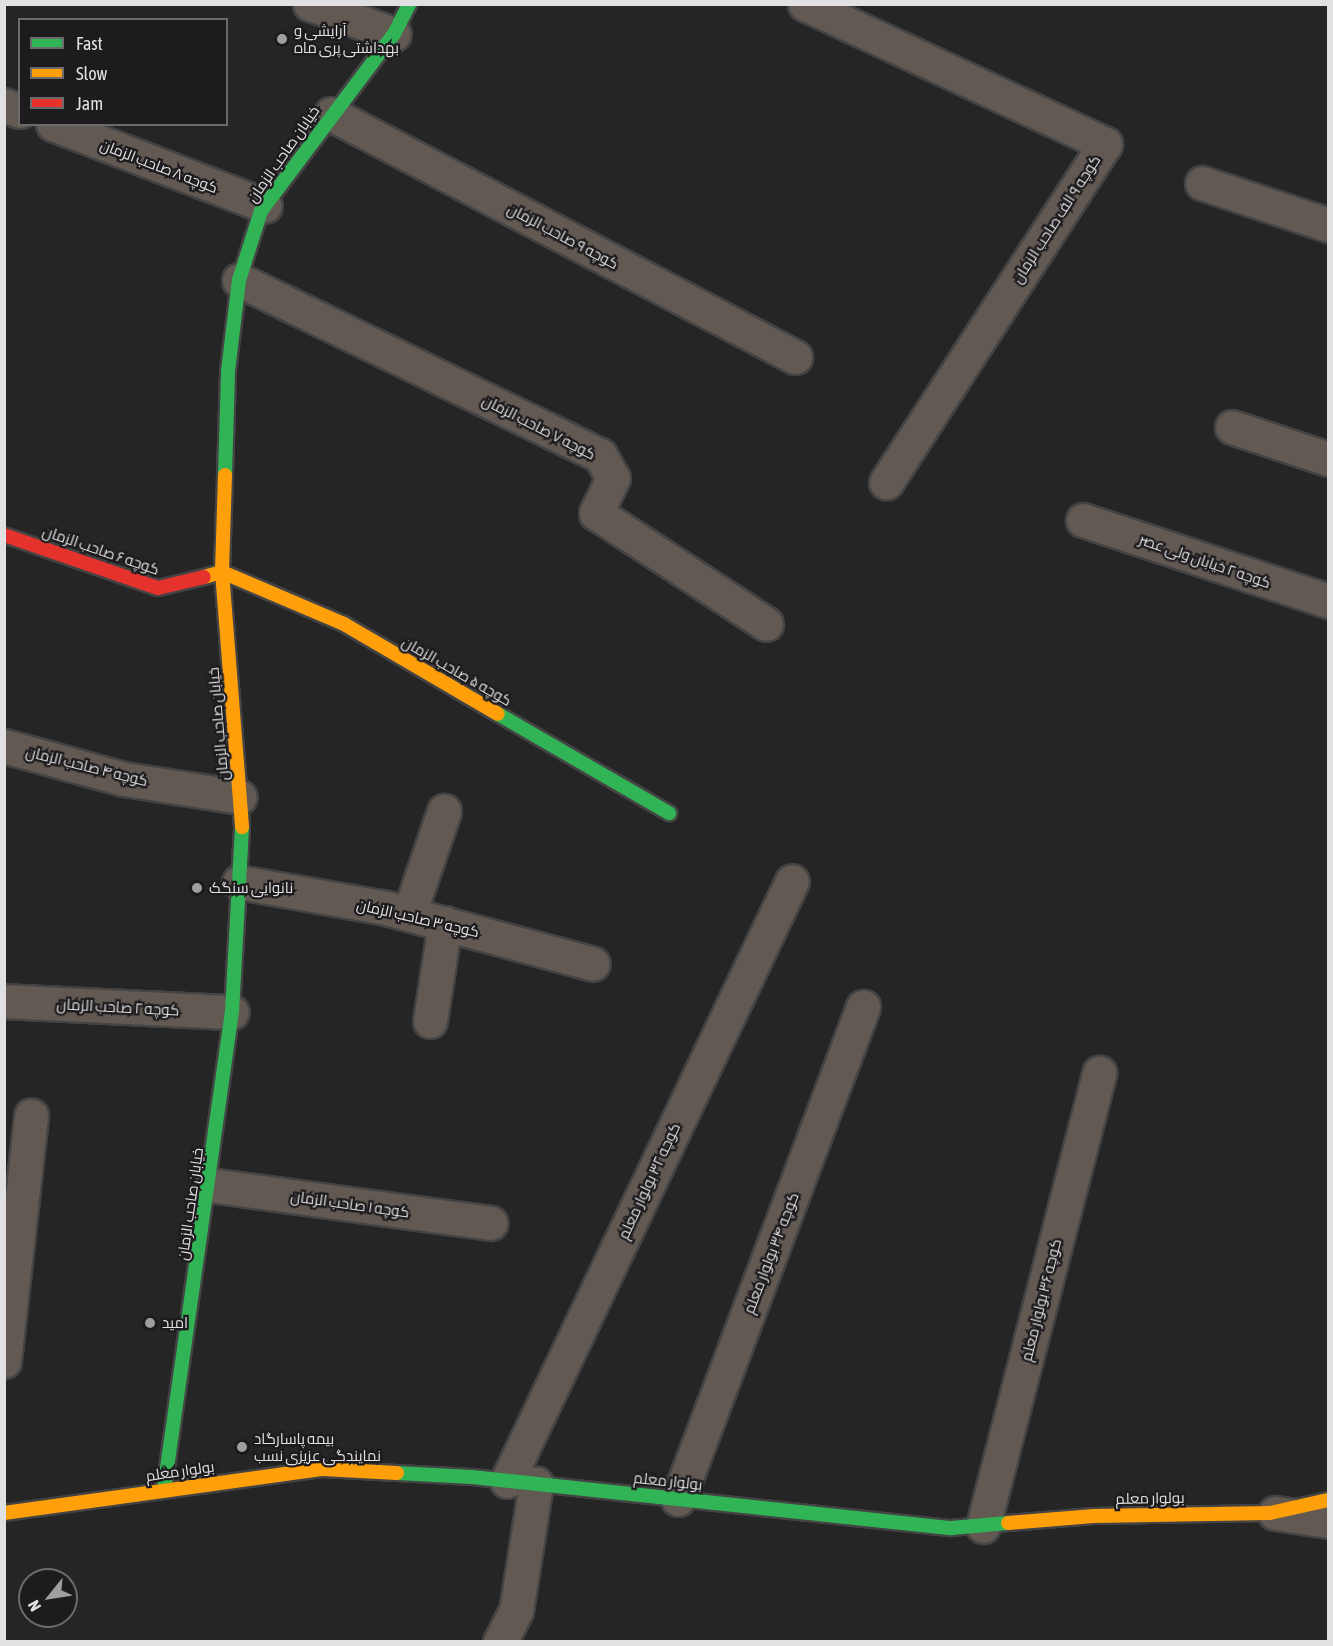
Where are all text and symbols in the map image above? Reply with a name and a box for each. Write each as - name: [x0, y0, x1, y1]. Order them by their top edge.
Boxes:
- legend: [18, 18, 228, 126]
- place label: آرایشی و بهداشتی پری ماه: [294, 21, 399, 56]
- marker: آرایشی و بهداشتی پری ماه: [275, 32, 289, 46]
- text: Fast: [76, 33, 103, 54]
- text: Slow: [76, 63, 107, 84]
- text: Jam: [76, 93, 103, 114]
- street label: خیابان صاحب الزمان: [243, 102, 323, 206]
- street label: کوچه ۸ صاحب الزمان: [98, 135, 220, 197]
- street label: کوچه ۹ الف صاحب الزمان: [1008, 152, 1104, 286]
- street label: کوچه ۹ صاحب الزمان: [504, 199, 622, 273]
- street label: کوچه ۷ صاحب الزمان: [479, 391, 599, 463]
- street label: کوچه ۶ صاحب الزمان: [40, 522, 162, 578]
- street label: کوچه ۲ خیابان ولی عصر: [1137, 530, 1273, 592]
- street label: کوچه ۵ صاحب الزمان: [399, 632, 515, 710]
- street label: خیابان صاحب الزمان: [204, 667, 232, 781]
- street label: کوچه ۴ صاحب الزمان: [24, 742, 150, 790]
- place label: نانوایی سنگک: [209, 879, 293, 897]
- marker: نانوایی سنگک: [190, 881, 204, 895]
- street label: کوچه ۳ صاحب الزمان: [355, 895, 481, 941]
- street label: کوچه ۲ صاحب الزمان: [56, 995, 180, 1019]
- street label: کوچه ۳۲ بولوار معلم: [614, 1120, 684, 1242]
- street label: خیابان صاحب الزمان: [173, 1146, 207, 1262]
- street label: کوچه ۱ صاحب الزمان: [289, 1187, 411, 1221]
- street label: کوچه ۳۴ بولوار معلم: [740, 1190, 802, 1316]
- street label: کوچه ۳۶ بولوار معلم: [1017, 1237, 1065, 1363]
- place label: امید: [162, 1314, 188, 1332]
- marker: امید: [143, 1316, 157, 1330]
- place label: بیمه پاسارگاد نمایندگی عزیزی نسب: [254, 1429, 381, 1464]
- marker: بیمه پاسارگاد نمایندگی عزیزی نسب: [235, 1440, 249, 1454]
- street label: بولوار معلم: [145, 1457, 215, 1485]
- street label: بولوار معلم: [633, 1468, 703, 1494]
- street label: بولوار معلم: [1115, 1488, 1185, 1508]
- north arrow: [18, 1568, 78, 1628]
- text: N: [24, 1597, 44, 1615]

